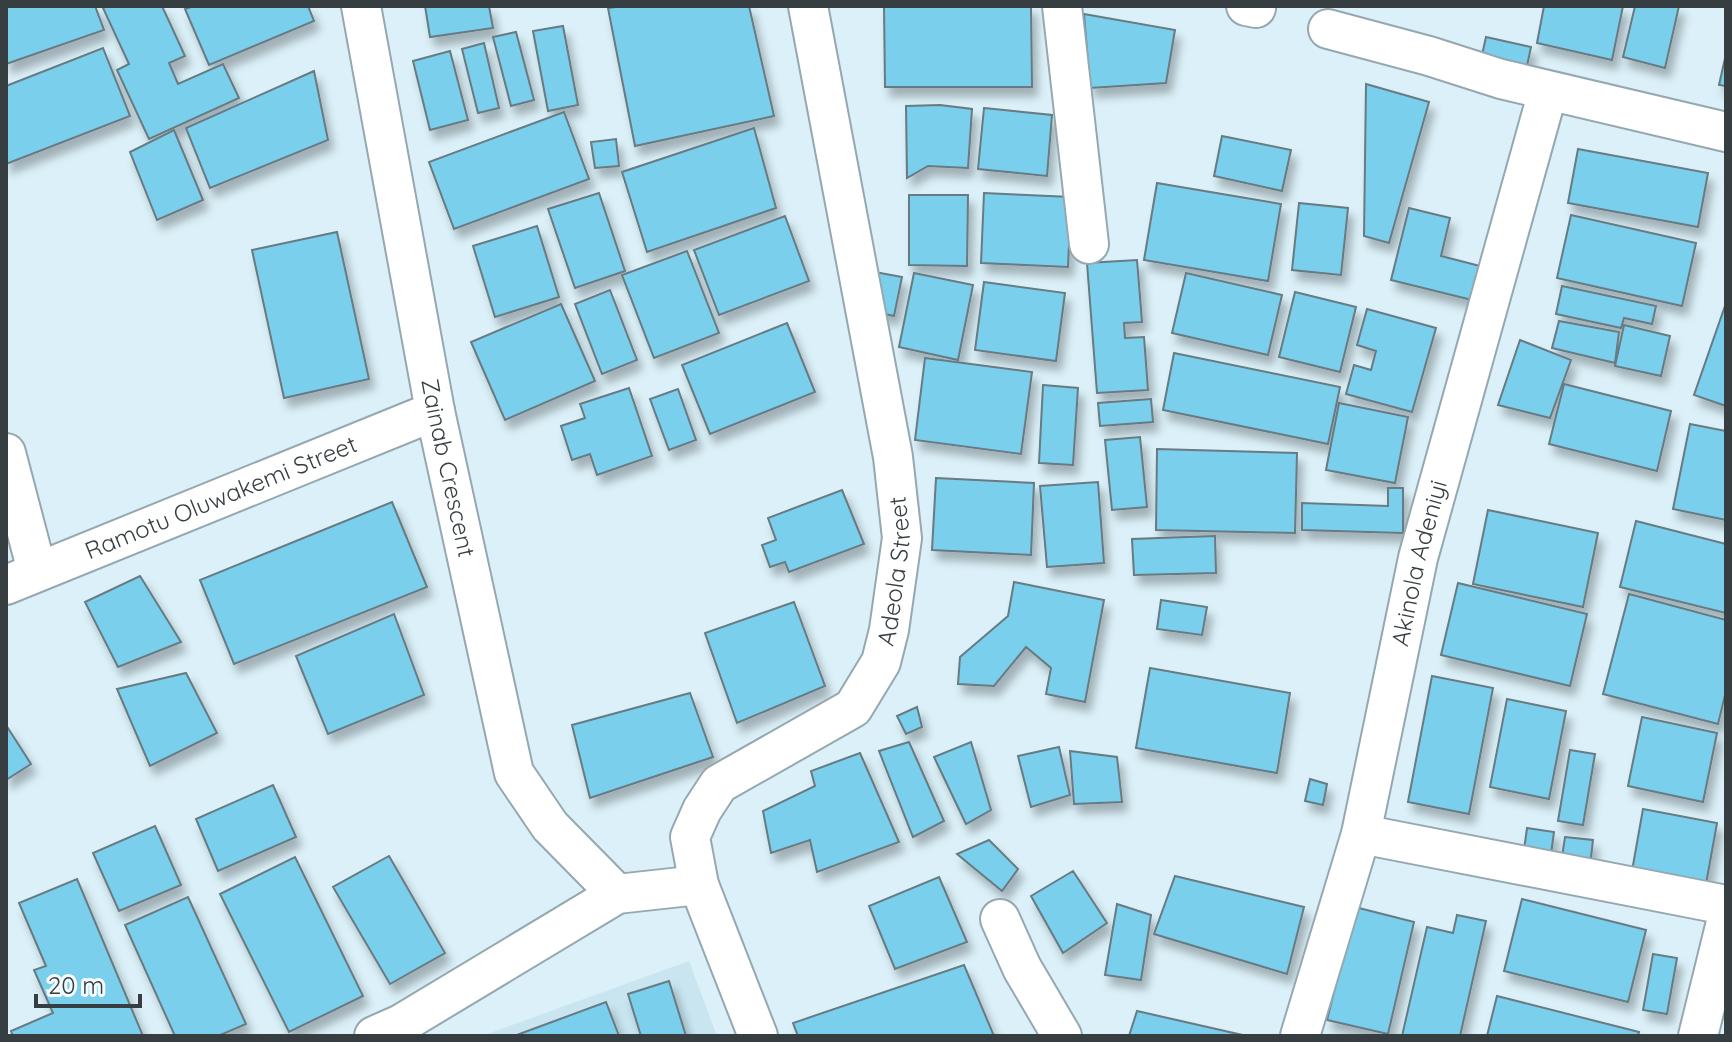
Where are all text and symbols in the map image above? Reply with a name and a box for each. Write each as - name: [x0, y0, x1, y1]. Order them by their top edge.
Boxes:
- street label: Zainab Crescent: [415, 376, 482, 560]
- street label: Ramotu Oluwakemi Street: [80, 428, 361, 565]
- street label: Akinola Adeniyi: [1384, 476, 1453, 649]
- street label: Adeola Street: [870, 495, 916, 649]
- scale bar: [36, 958, 140, 1008]
- text: 20 m: [48, 970, 104, 1000]

